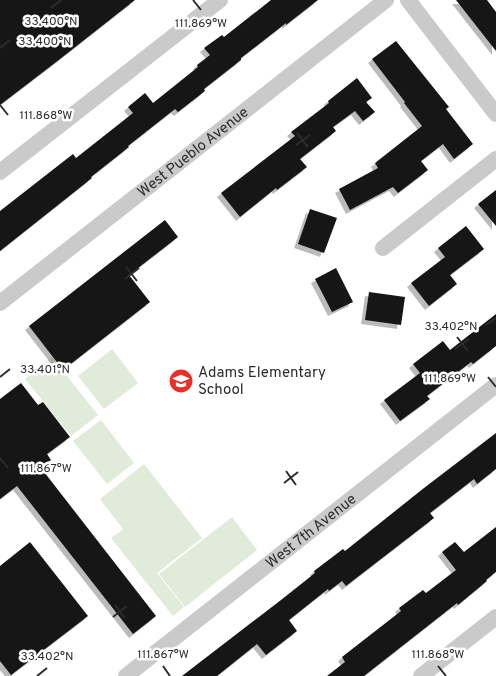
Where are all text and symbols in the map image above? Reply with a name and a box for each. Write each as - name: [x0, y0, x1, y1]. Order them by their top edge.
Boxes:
- text: 33.400°N: [24, 14, 78, 30]
- text: 111.869°W: [175, 16, 227, 32]
- text: 33.400°N: [18, 34, 72, 50]
- street label: West Pueblo Avenue: [134, 103, 253, 202]
- text: 111.868°W: [20, 108, 72, 124]
- text: 33.402°N: [425, 319, 478, 335]
- text: 33.401°N: [20, 362, 70, 378]
- place label: Adams Elementary School: [198, 364, 326, 400]
- school or university icon: Adams Elementary School: [168, 368, 194, 394]
- text: 111.869°W: [424, 371, 476, 387]
- text: 111.867°W: [20, 461, 72, 477]
- street label: West 7th Avenue: [263, 490, 361, 573]
- text: 111.867°W: [137, 647, 189, 663]
- text: 111.868°W: [412, 647, 464, 663]
- text: 33.402°N: [21, 649, 74, 665]

